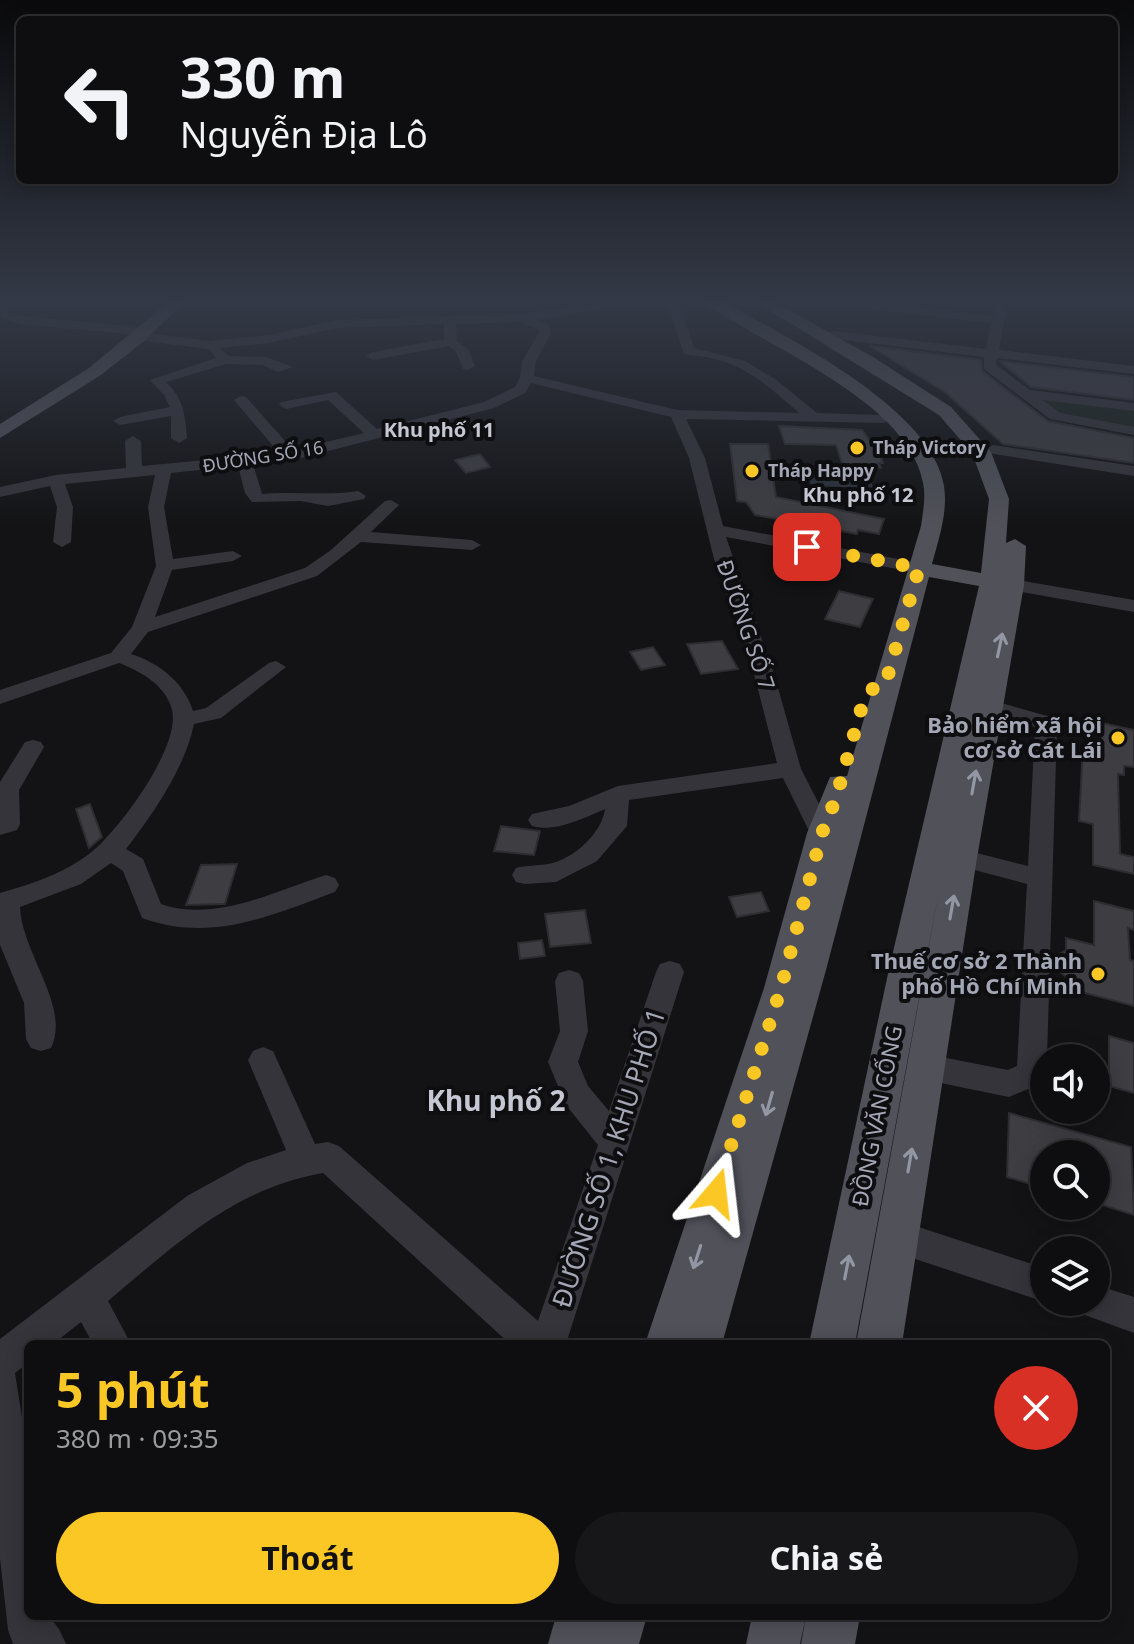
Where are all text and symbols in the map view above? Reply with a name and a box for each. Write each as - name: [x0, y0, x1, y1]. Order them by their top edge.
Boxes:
- text: 330 m: [180, 38, 345, 114]
- icon: left: [48, 48, 152, 152]
- text: Nguyễn Địa Lô: [180, 110, 428, 159]
- district label: Khu phố 11: [384, 416, 494, 443]
- street label: ĐƯỜNG SỐ 16: [201, 435, 325, 477]
- place label: Tháp Victory: [873, 435, 986, 459]
- marker: Tháp Victory: [848, 439, 866, 457]
- place label: Tháp Happy: [768, 458, 875, 482]
- marker: Tháp Happy: [743, 462, 761, 480]
- district label: Khu phố 12: [803, 481, 913, 508]
- pin: [773, 513, 841, 581]
- icon: arrive: [785, 525, 829, 569]
- street label: ĐƯỜNG SỐ 7: [711, 555, 783, 694]
- one-way arrow: [993, 633, 1008, 659]
- place label: Bảo hiểm xã hội cơ sở Cát Lái: [927, 709, 1102, 764]
- marker: Bảo hiểm xã hội cơ sở Cát Lái: [1109, 729, 1127, 747]
- one-way arrow: [967, 770, 982, 795]
- one-way arrow: [946, 895, 961, 920]
- place label: Thuế cơ sở 2 Thành phố Hồ Chí Minh: [871, 945, 1082, 1000]
- marker: Thuế cơ sở 2 Thành phố Hồ Chí Minh: [1089, 965, 1107, 983]
- street label: ĐƯỜNG SỐ 1, KHU PHỐ 1: [543, 1003, 674, 1312]
- street label: ĐỒNG VĂN CỐNG: [844, 1023, 908, 1209]
- map controls: [1030, 1044, 1110, 1316]
- button: sound: [1030, 1044, 1110, 1124]
- district label: Khu phố 2: [427, 1081, 565, 1119]
- one-way arrow: [761, 1090, 776, 1116]
- button: search: [1030, 1140, 1110, 1220]
- one-way arrow: [903, 1148, 918, 1173]
- position arrow: [674, 1151, 758, 1235]
- button: layers: [1030, 1236, 1110, 1316]
- one-way arrow: [688, 1244, 703, 1269]
- one-way arrow: [840, 1255, 855, 1281]
- text: 5 phút: [56, 1357, 210, 1422]
- button: close: [994, 1366, 1078, 1450]
- text: 380 m · 09:35: [56, 1420, 219, 1456]
- button: Thoát: [56, 1512, 559, 1604]
- button: Chia sẻ: [575, 1512, 1078, 1604]

